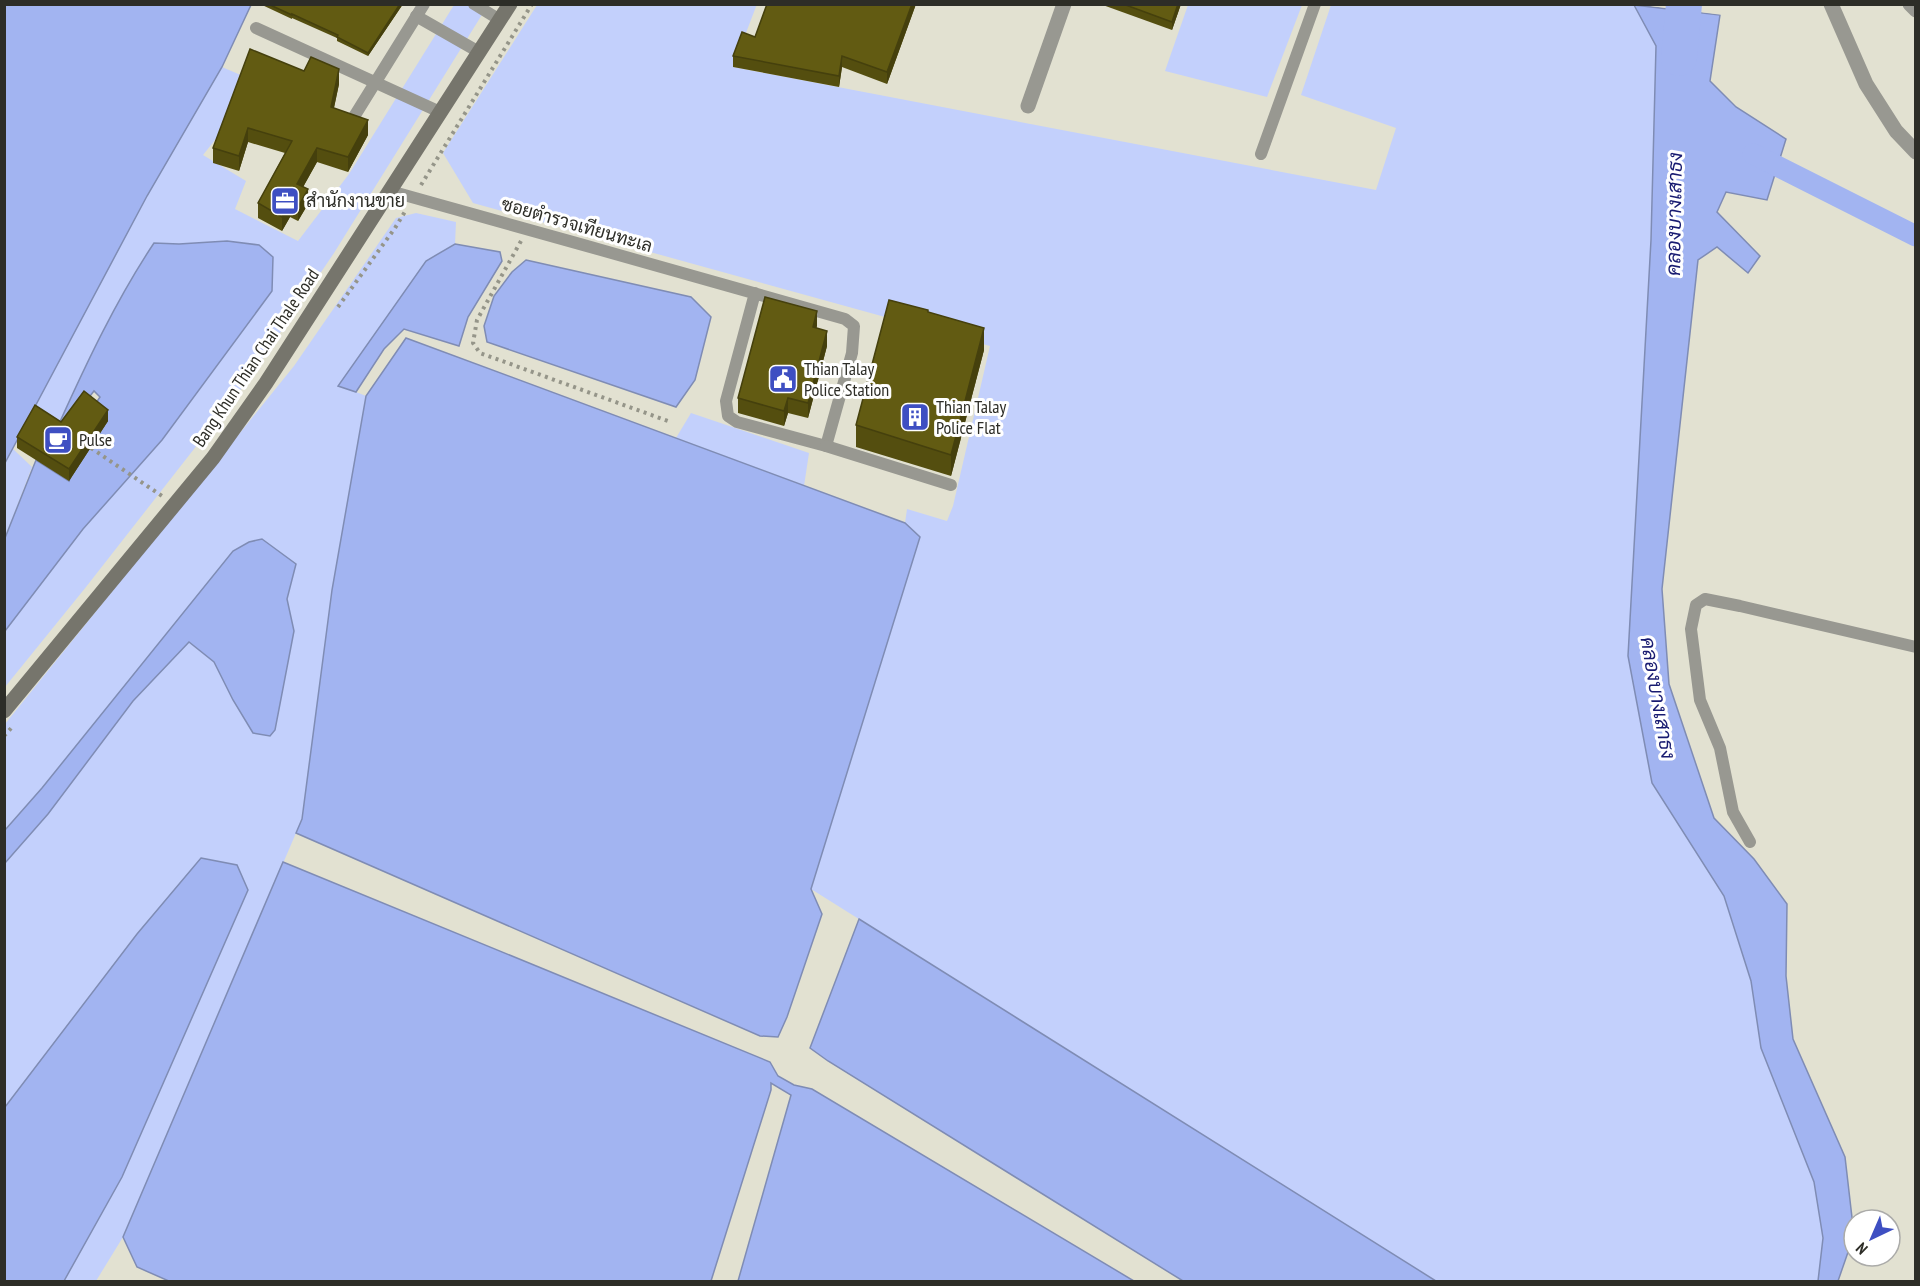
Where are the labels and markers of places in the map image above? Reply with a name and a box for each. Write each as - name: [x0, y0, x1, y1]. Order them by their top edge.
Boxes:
- office icon: สำนักงานขาย: [269, 185, 301, 217]
- place label: สำนักงานขาย: [306, 189, 405, 212]
- place label: Thian Talay Police Station: [804, 357, 889, 401]
- public building icon: Thian Talay Police Station: [767, 363, 799, 395]
- place label: Thian Talay Police Flat: [936, 395, 1006, 439]
- building icon: Thian Talay Police Flat: [899, 401, 931, 433]
- cafe icon: Pulse: [42, 424, 74, 456]
- place label: Pulse: [79, 428, 112, 451]

